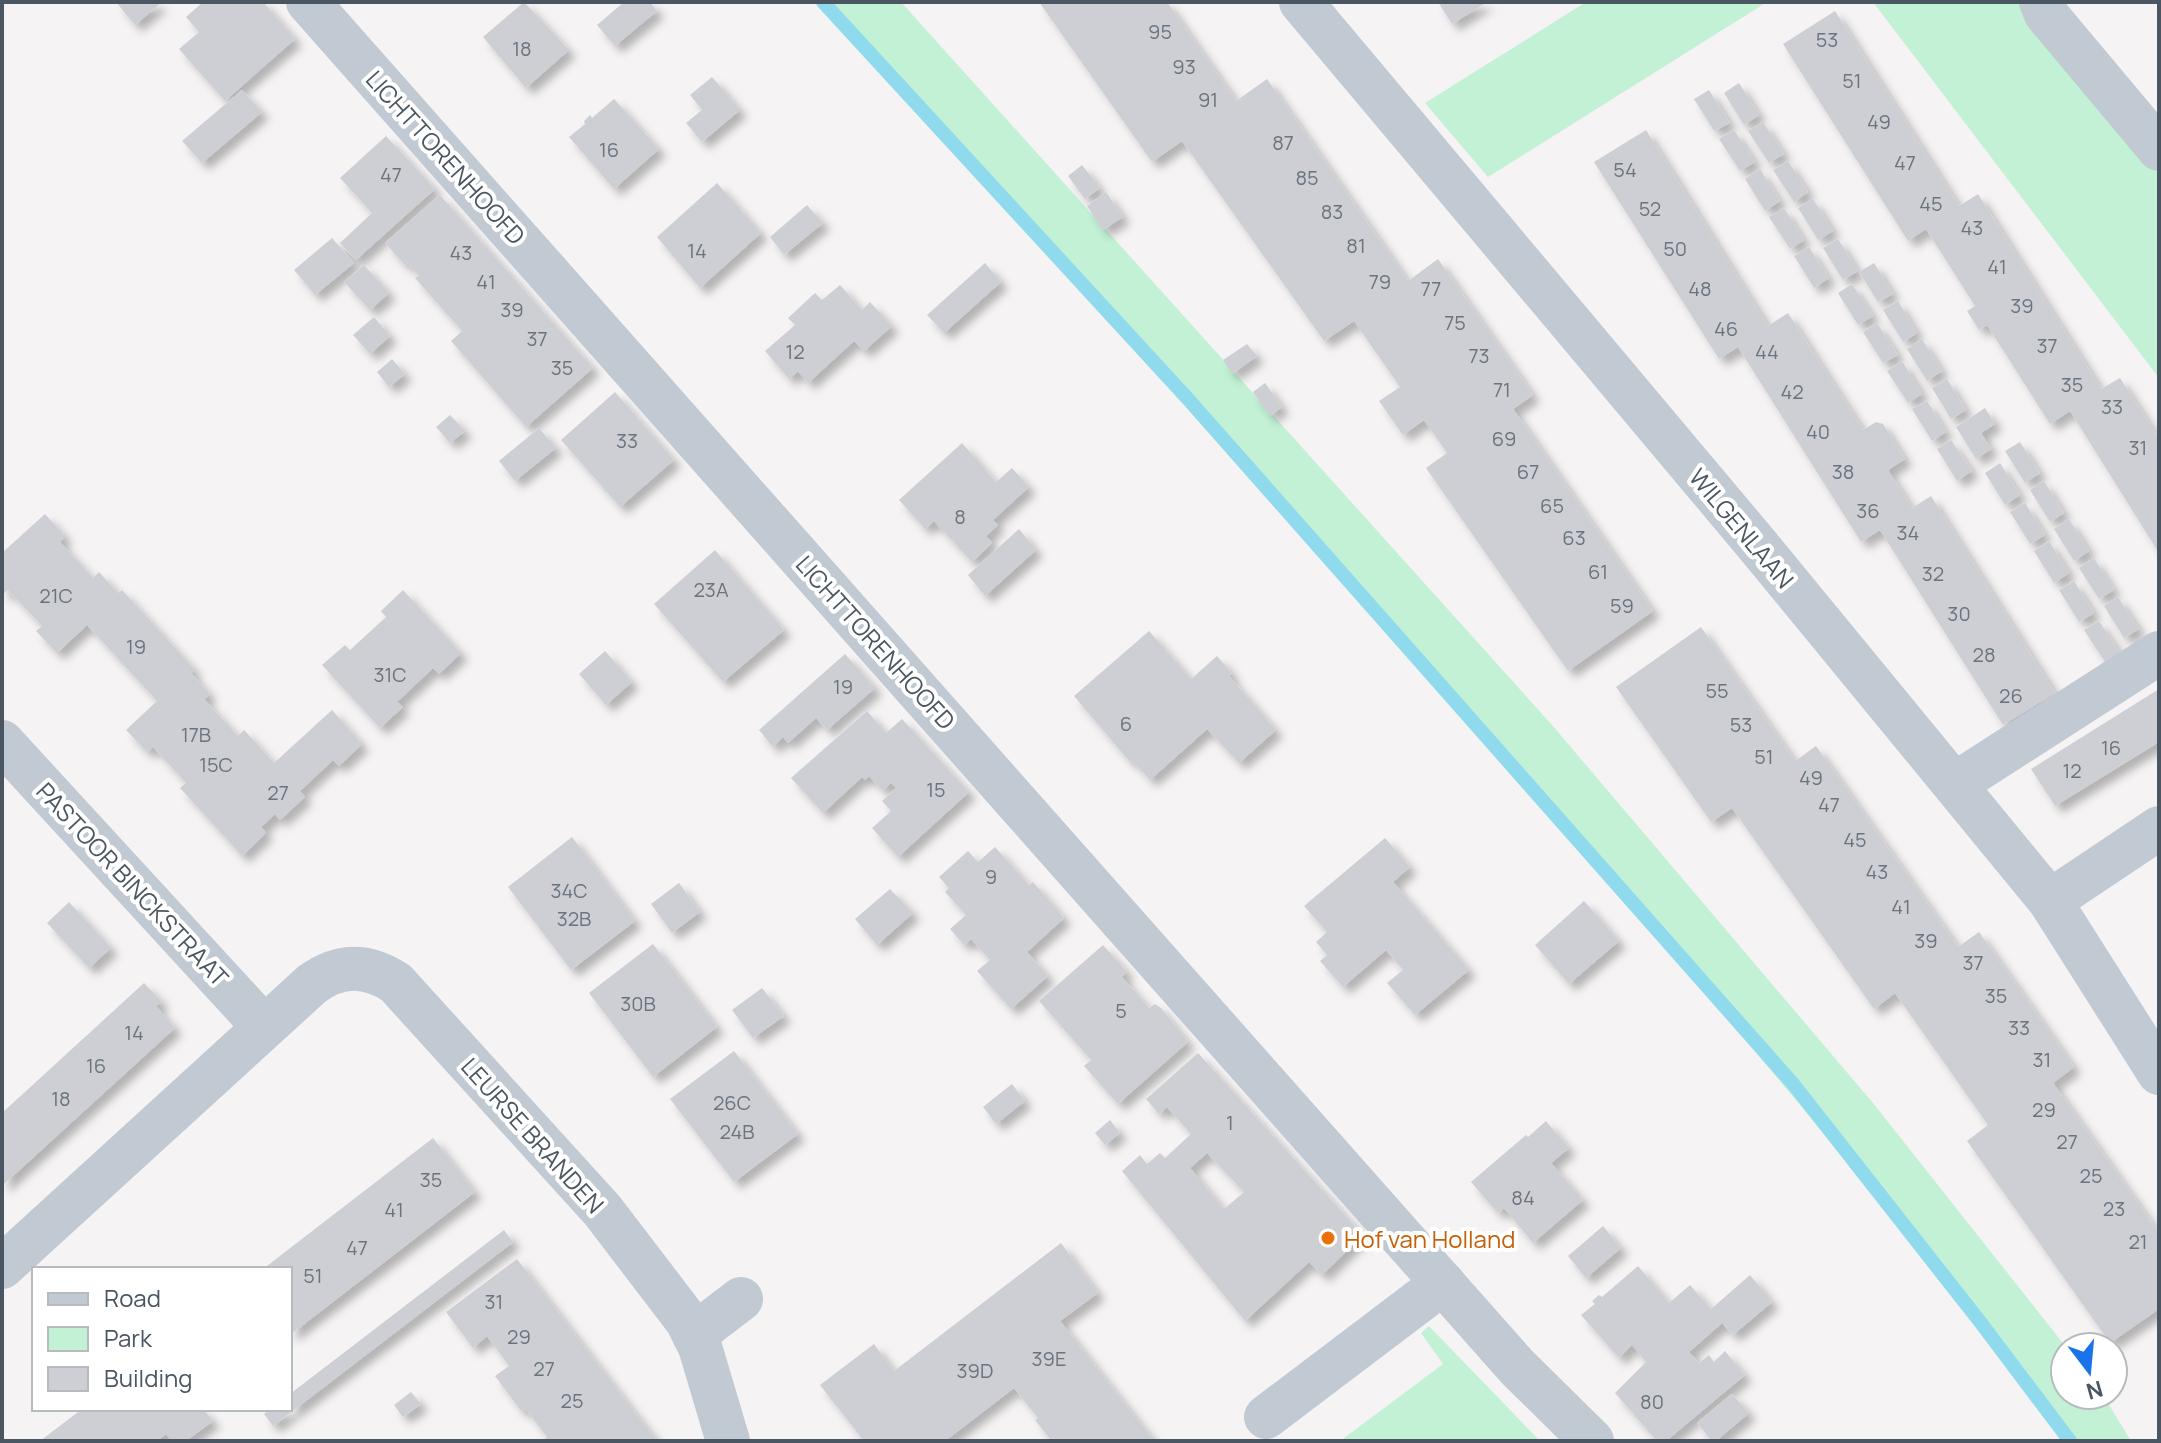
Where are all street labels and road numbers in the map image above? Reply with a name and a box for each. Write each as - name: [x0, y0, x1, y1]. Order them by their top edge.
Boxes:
- street label: LICHTTORENHOOFD: [359, 63, 533, 251]
- street label: WILGENLAAN: [1682, 461, 1802, 595]
- street label: LICHTTORENHOOFD: [789, 548, 963, 736]
- street label: PASTOOR BINCKSTRAAT: [30, 775, 237, 994]
- street label: LEURSE BRANDEN: [454, 1050, 612, 1220]

